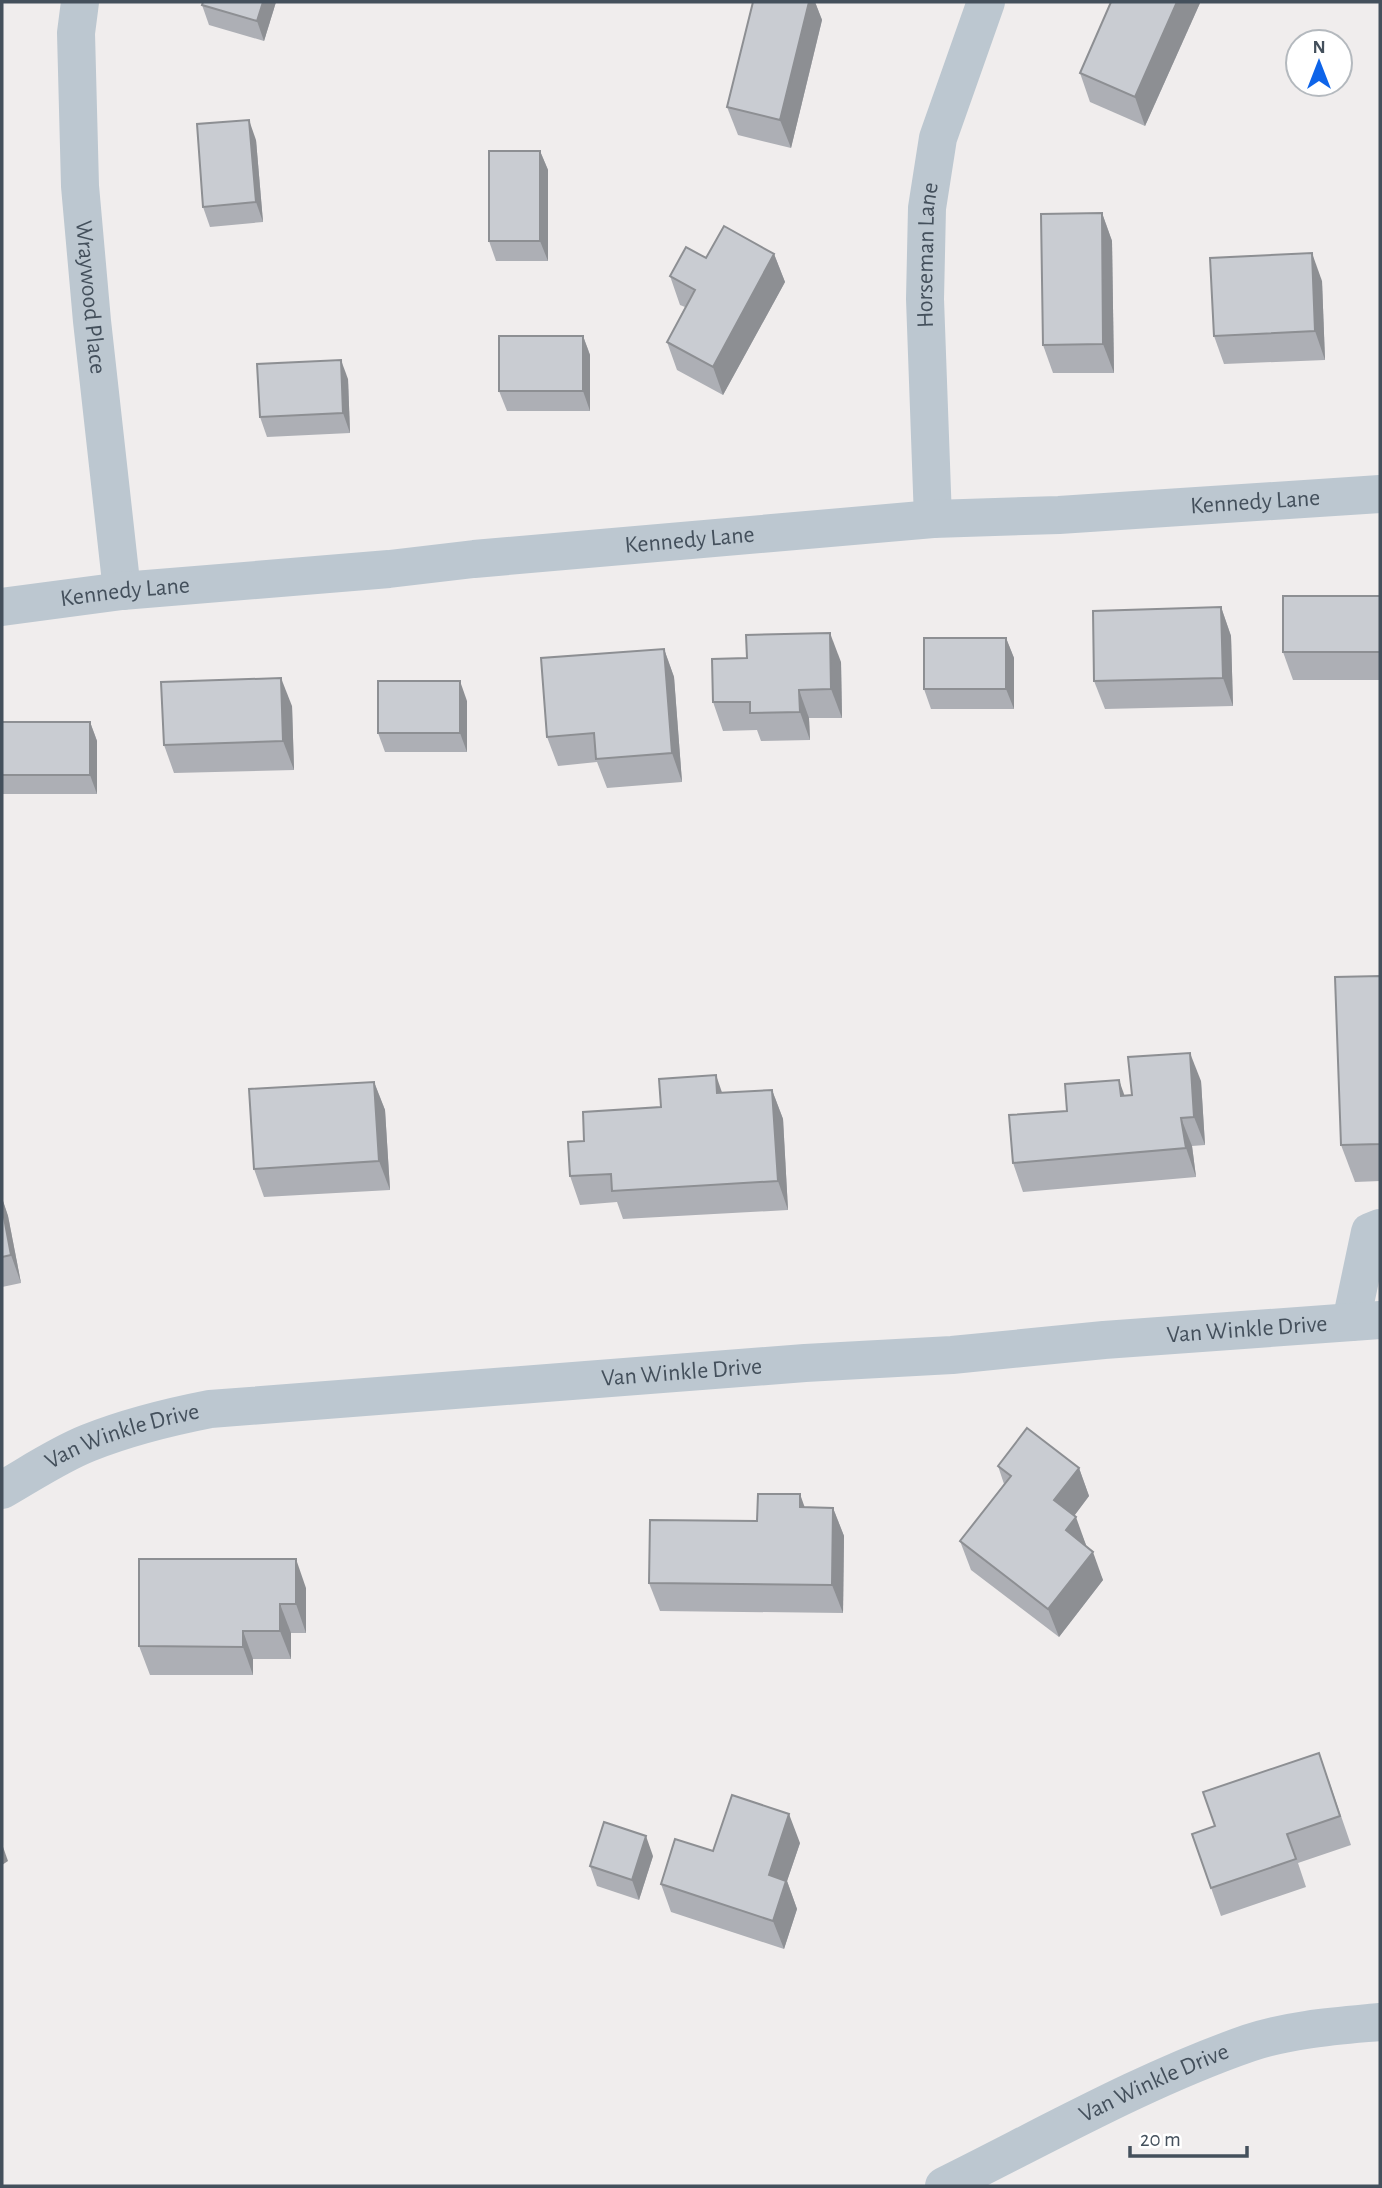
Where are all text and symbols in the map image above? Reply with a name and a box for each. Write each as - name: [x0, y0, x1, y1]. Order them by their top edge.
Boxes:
- north arrow: [1284, 28, 1354, 98]
- text: N: [1312, 38, 1326, 57]
- street label: Horseman Lane: [913, 181, 943, 329]
- street label: Wraywood Place: [71, 219, 110, 375]
- street label: Kennedy Lane: [1189, 486, 1321, 518]
- street label: Kennedy Lane: [624, 523, 756, 558]
- street label: Kennedy Lane: [59, 573, 191, 611]
- street label: Van Winkle Drive: [1166, 1312, 1328, 1347]
- street label: Van Winkle Drive: [600, 1354, 763, 1391]
- street label: Van Winkle Drive: [41, 1399, 201, 1474]
- street label: Van Winkle Drive: [1075, 2039, 1232, 2127]
- scale bar: [1130, 2114, 1247, 2158]
- text: 20 m: [1140, 2129, 1181, 2150]

